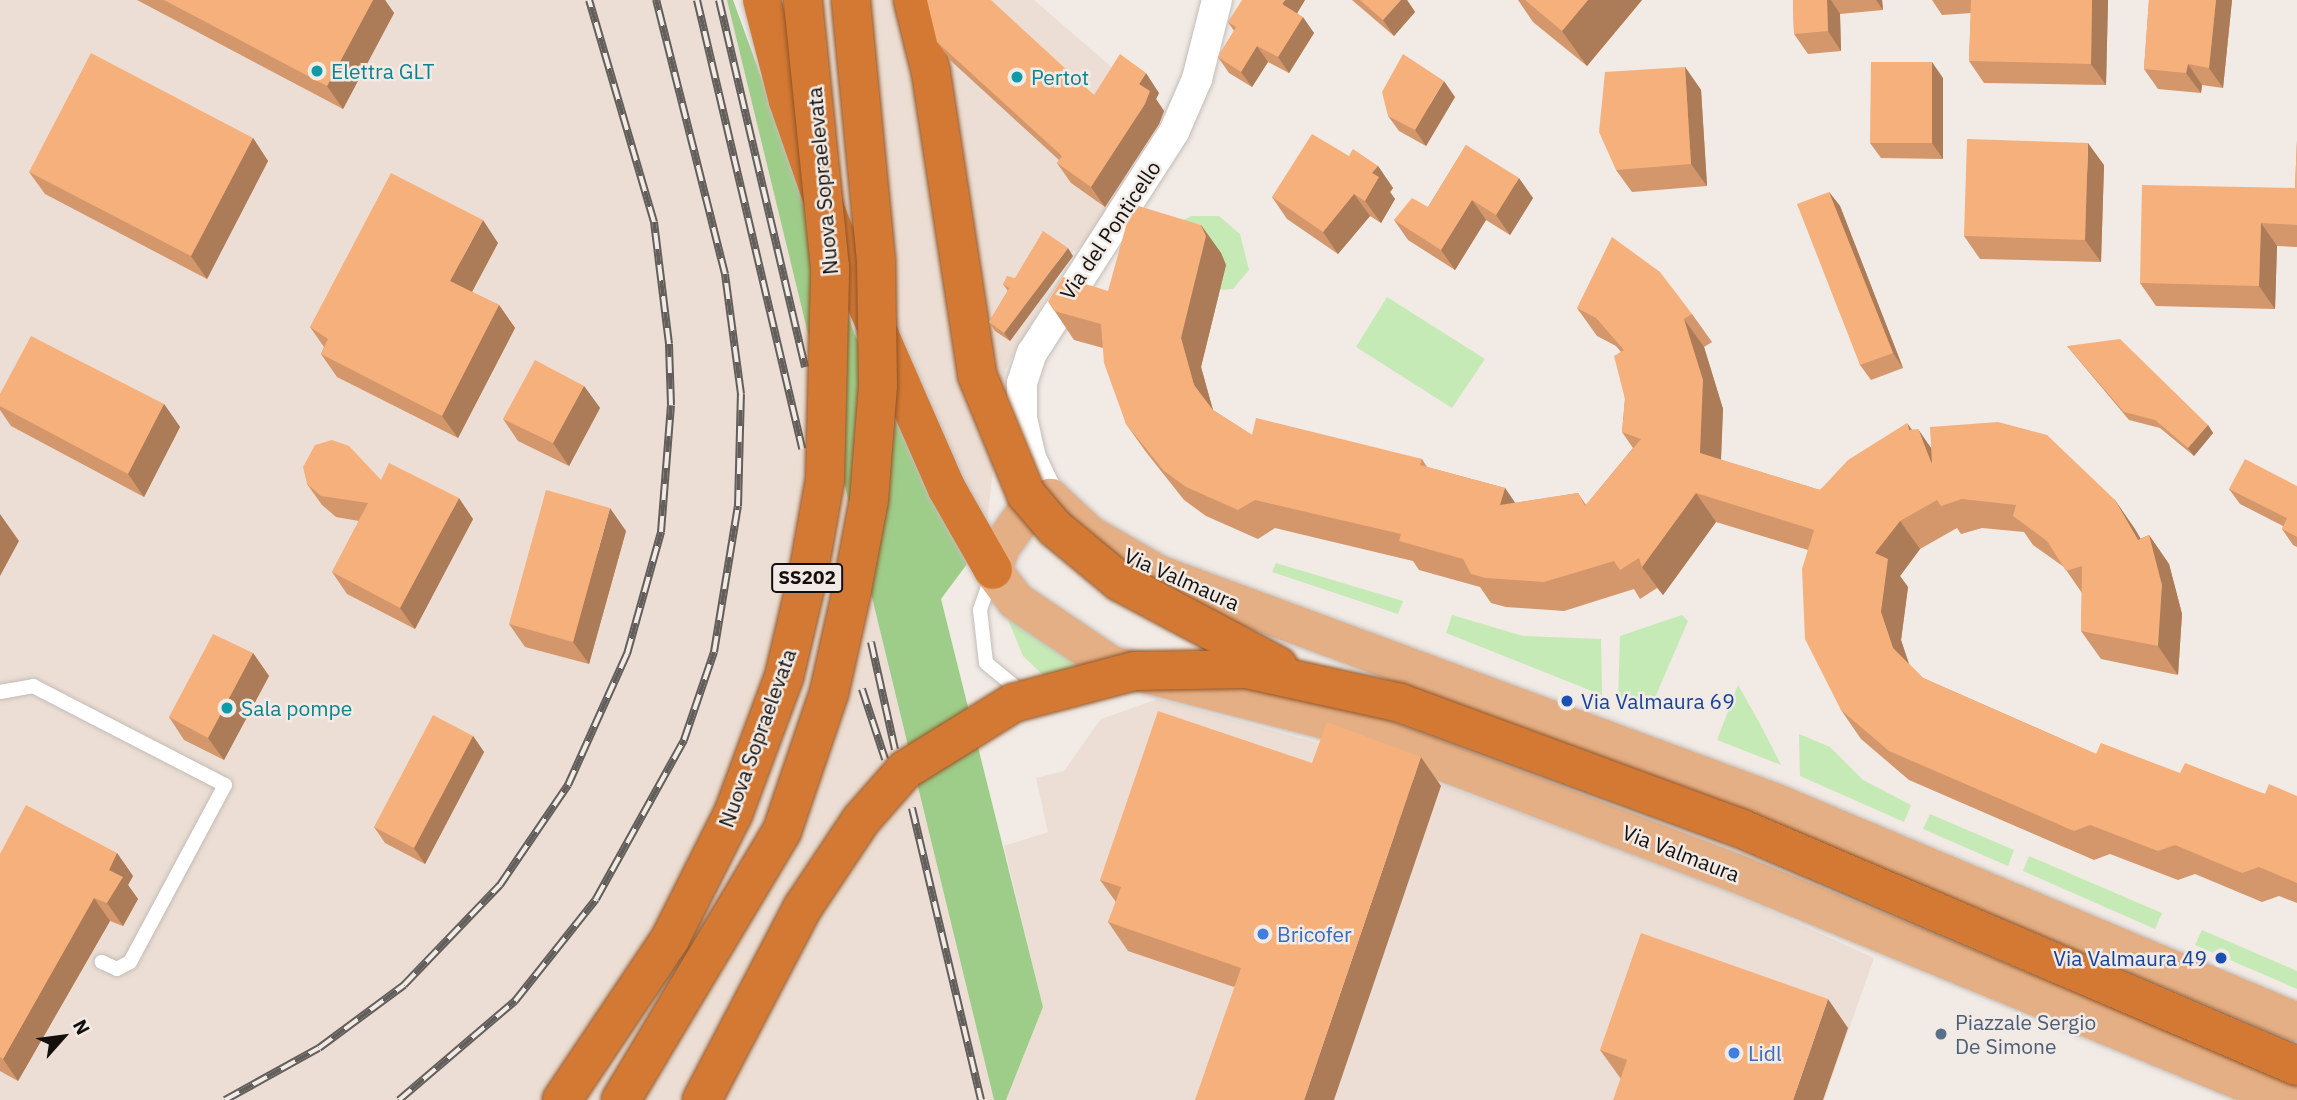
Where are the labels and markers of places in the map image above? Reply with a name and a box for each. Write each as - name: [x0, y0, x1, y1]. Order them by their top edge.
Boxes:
- place label: Elettra GLT: [331, 58, 434, 84]
- marker: Elettra GLT: [309, 63, 325, 79]
- place label: Pertot: [1031, 64, 1089, 90]
- marker: Pertot: [1009, 69, 1025, 85]
- place label: Via Valmaura 69: [1581, 688, 1735, 714]
- marker: Via Valmaura 69: [1559, 693, 1575, 709]
- place label: Sala pompe: [241, 695, 352, 721]
- marker: Sala pompe: [219, 700, 235, 716]
- place label: Bricofer: [1277, 921, 1352, 947]
- marker: Bricofer: [1255, 926, 1271, 942]
- place label: Via Valmaura 49: [2053, 945, 2207, 971]
- marker: Via Valmaura 49: [2213, 950, 2229, 966]
- place label: Piazzale Sergio De Simone: [1955, 1009, 2096, 1059]
- marker: Piazzale Sergio De Simone: [1933, 1026, 1949, 1042]
- place label: Lidl: [1748, 1040, 1782, 1066]
- marker: Lidl: [1726, 1045, 1742, 1061]

